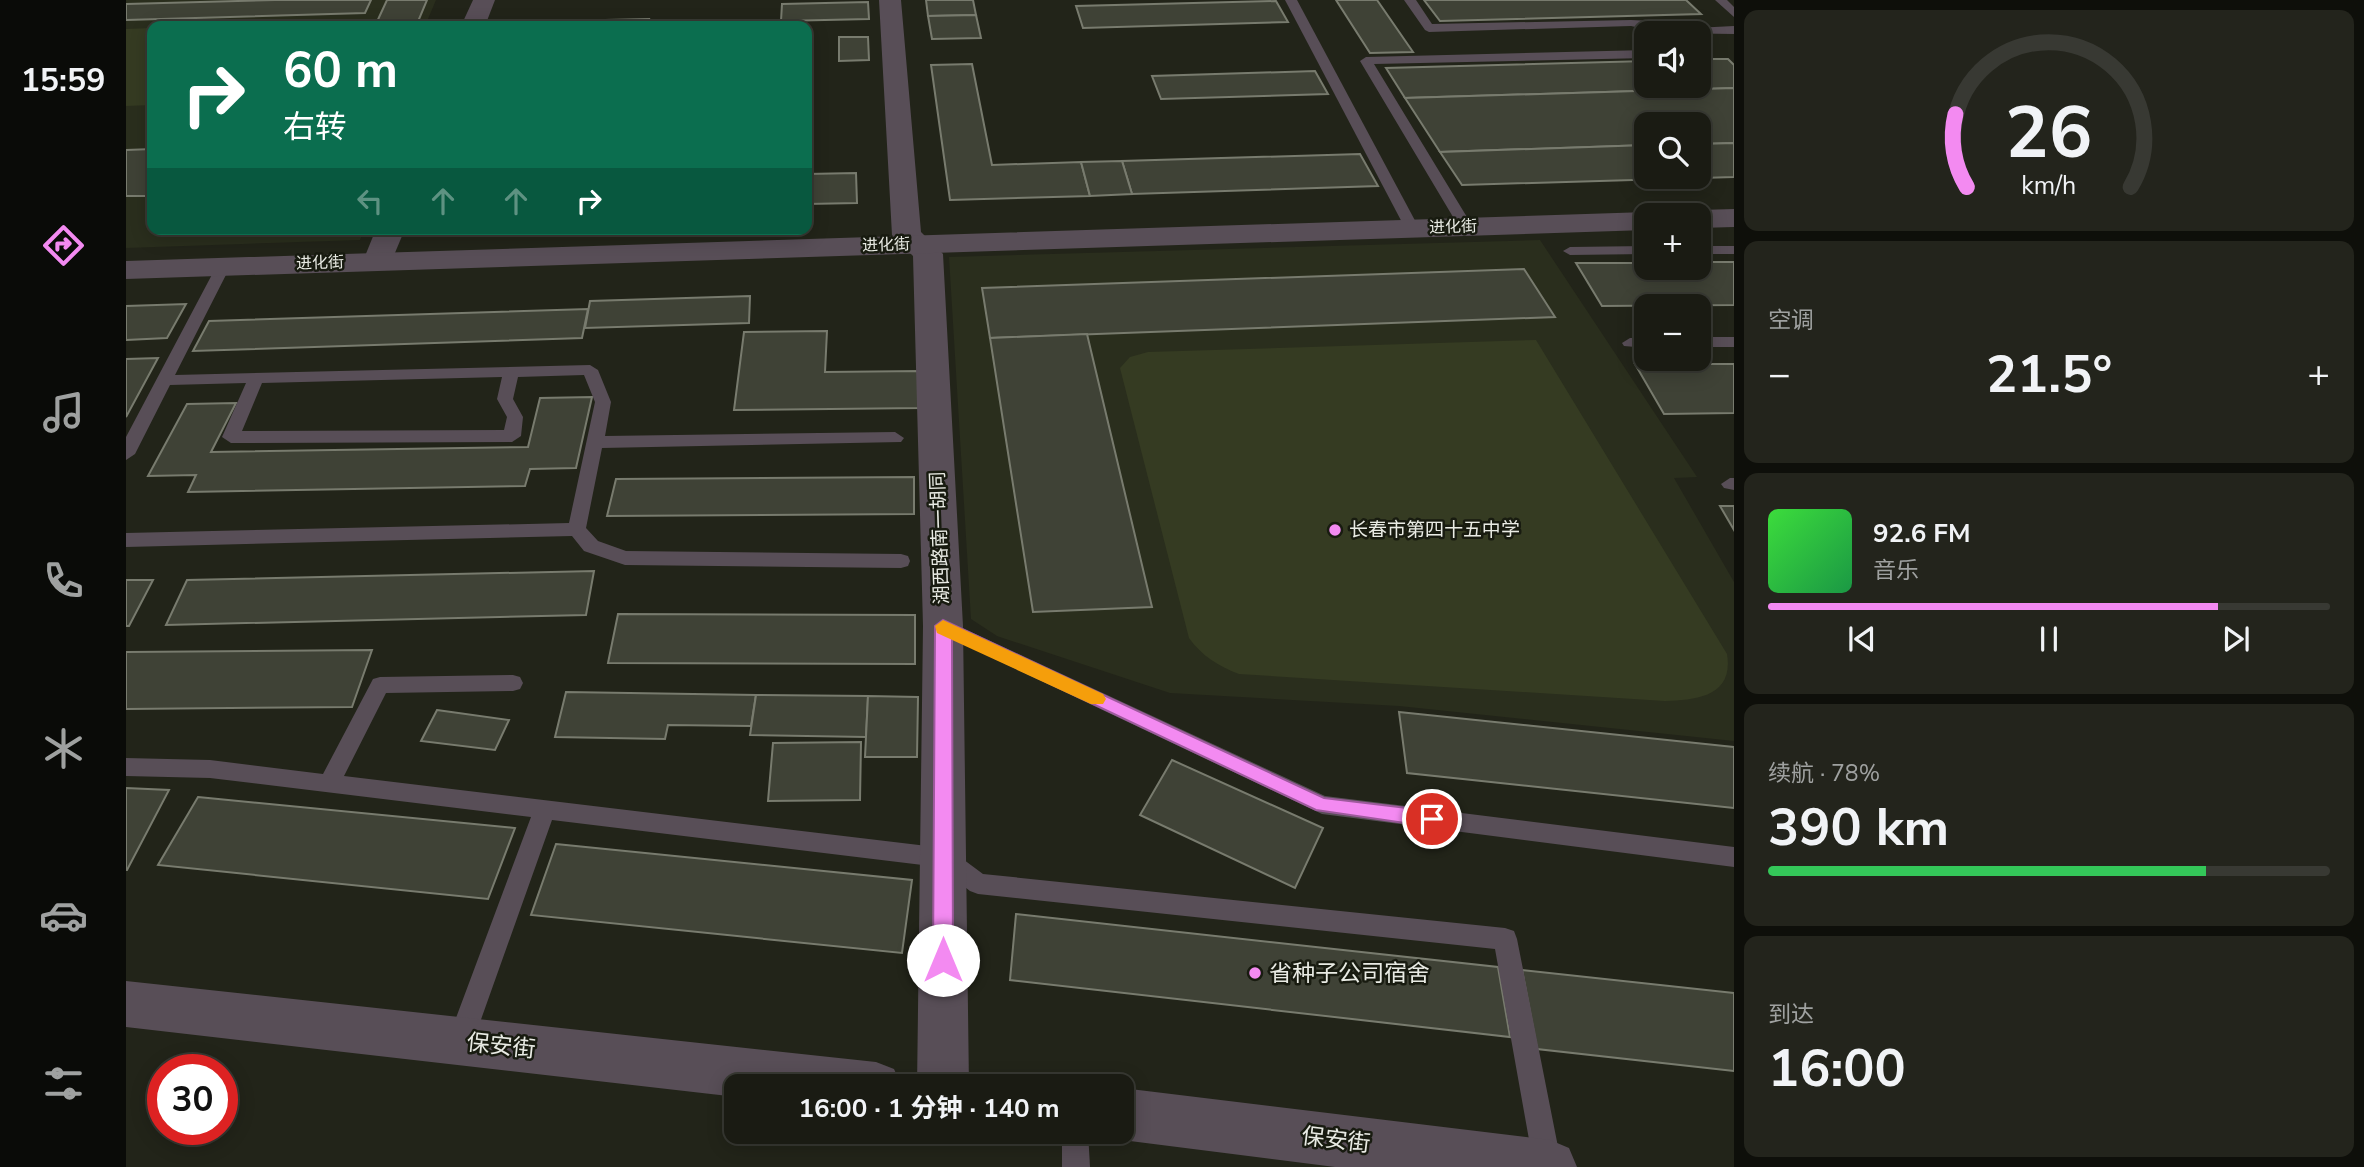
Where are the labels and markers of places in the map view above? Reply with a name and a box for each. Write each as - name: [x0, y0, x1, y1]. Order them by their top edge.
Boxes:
- place label: 长春市第四十五中学: [1349, 517, 1520, 543]
- marker: 长春市第四十五中学: [1327, 522, 1343, 538]
- pin: [1402, 789, 1462, 849]
- place label: 省种子公司宿舍: [1269, 958, 1430, 989]
- marker: 省种子公司宿舍: [1247, 965, 1263, 981]

